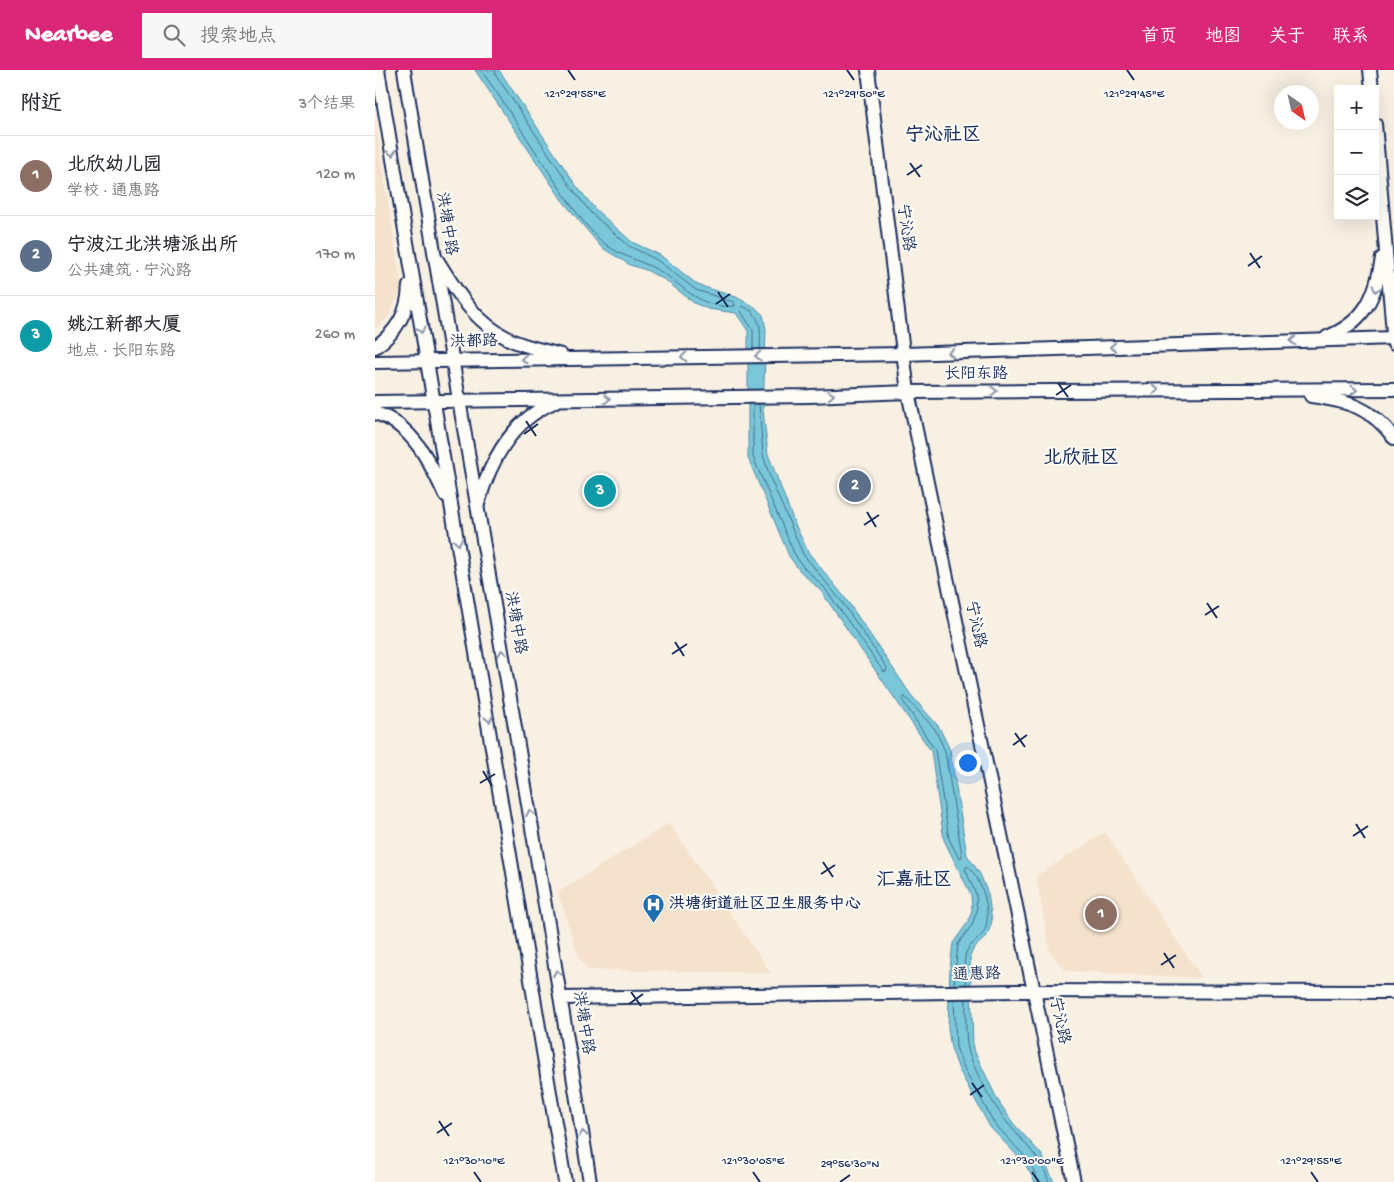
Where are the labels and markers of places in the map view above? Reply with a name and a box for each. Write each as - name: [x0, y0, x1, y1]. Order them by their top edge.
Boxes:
- pin: 2: [839, 467, 871, 505]
- pin: 3: [584, 472, 616, 510]
- hospital icon: 洪塘街道社区卫生服务中心: [641, 893, 665, 924]
- place label: 洪塘街道社区卫生服务中心: [669, 894, 861, 915]
- pin: 1: [1085, 895, 1117, 933]

